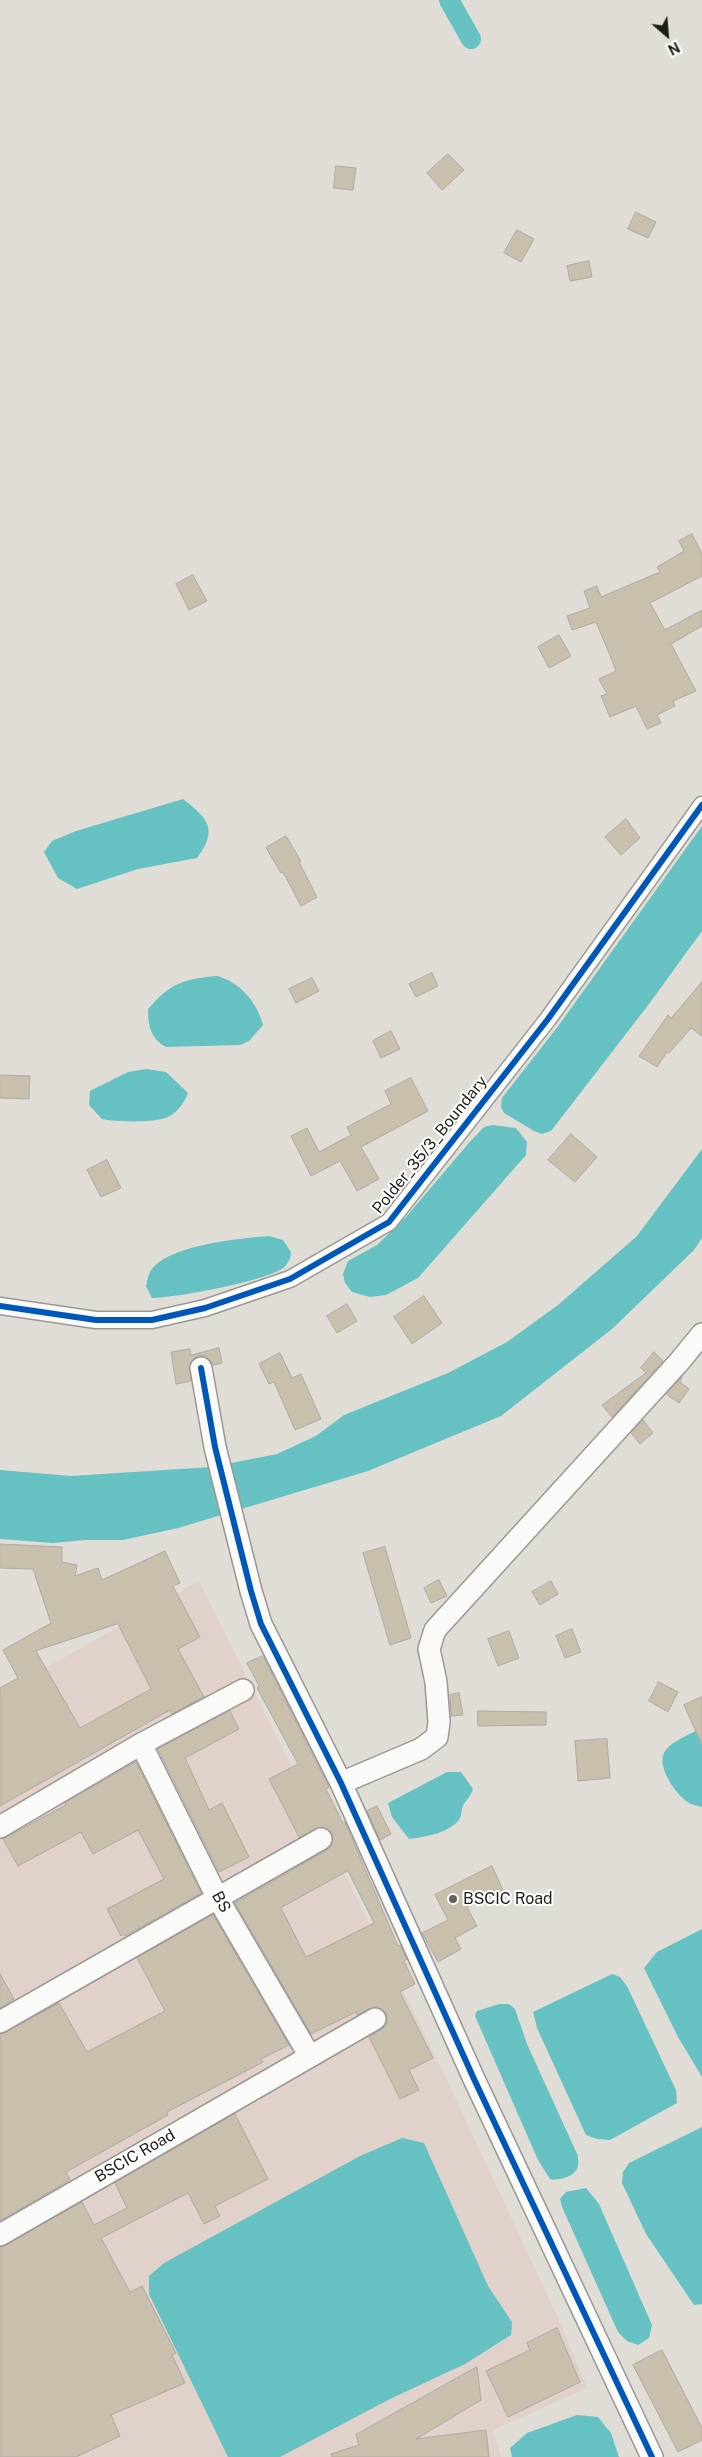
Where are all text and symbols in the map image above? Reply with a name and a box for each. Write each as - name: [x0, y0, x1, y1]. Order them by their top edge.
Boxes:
- north arrow: [642, 10, 692, 60]
- text: N: [665, 39, 682, 58]
- street label: Polder_35/3_Boundary: [369, 1072, 491, 1218]
- street label: BS: [207, 1888, 235, 1916]
- place label: BSCIC Road: [463, 1889, 553, 1909]
- marker: BSCIC Road: [447, 1893, 459, 1905]
- street label: BSCIC Road: [91, 2125, 179, 2187]

